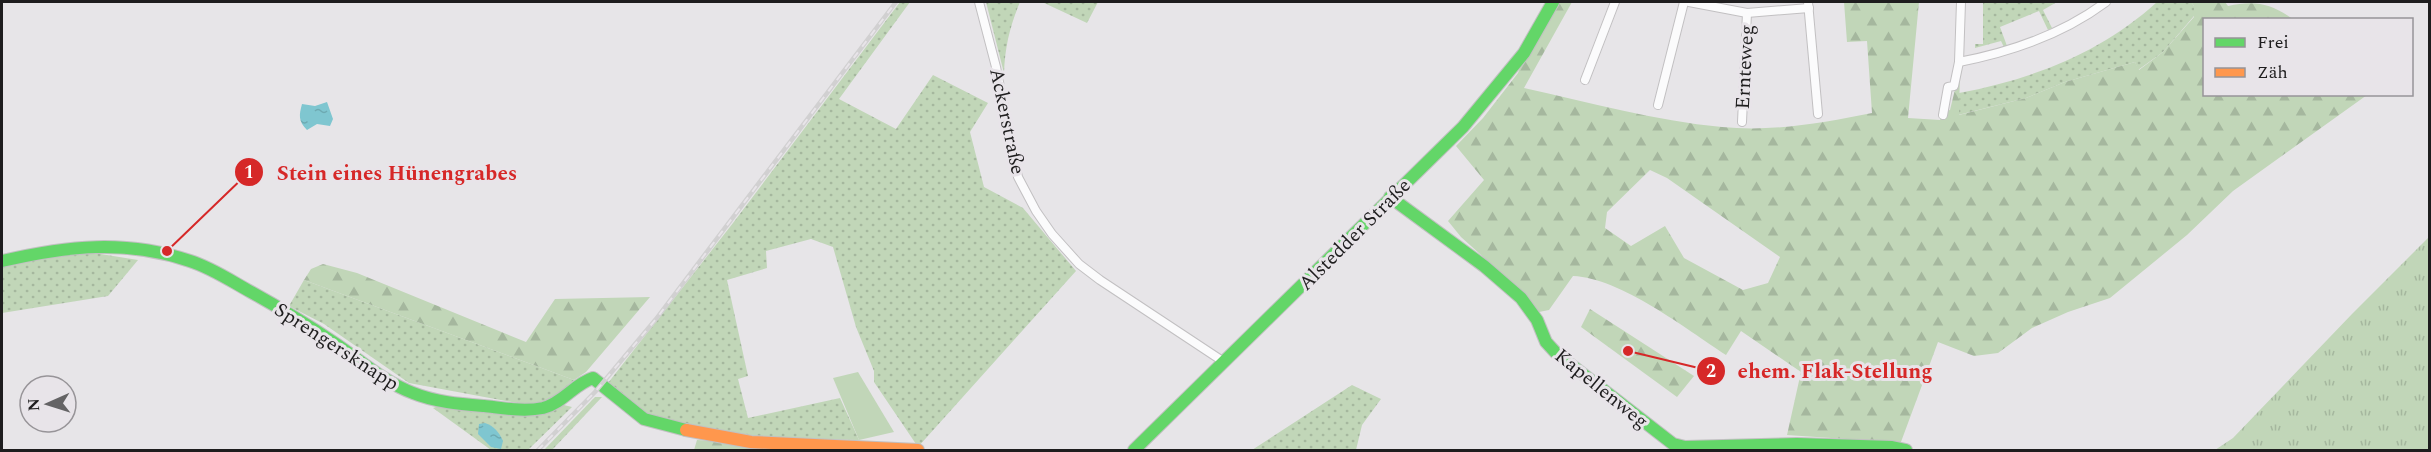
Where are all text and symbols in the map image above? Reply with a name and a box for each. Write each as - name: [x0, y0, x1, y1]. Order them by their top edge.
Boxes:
- legend: [2203, 18, 2413, 96]
- street label: Ernteweg: [1728, 24, 1762, 110]
- text: Frei: [2257, 29, 2289, 56]
- text: Zäh: [2257, 59, 2288, 86]
- street label: Ackerstraße: [981, 65, 1033, 177]
- callout: Stein eines Hünengrabes: [234, 153, 529, 192]
- text: Stein eines Hünengrabes: [277, 158, 517, 190]
- text: 1: [244, 159, 254, 186]
- street label: Alstedder Straße: [1292, 172, 1418, 298]
- street label: Sprengersknapp: [268, 295, 405, 398]
- street label: Kapellenweg: [1548, 341, 1655, 436]
- callout: ehem. Flak-Stellung: [1696, 351, 1945, 390]
- text: ehem. Flak-Stellung: [1737, 356, 1933, 388]
- text: 2: [1706, 358, 1716, 385]
- north arrow: [18, 374, 78, 434]
- text: N: [22, 398, 46, 412]

